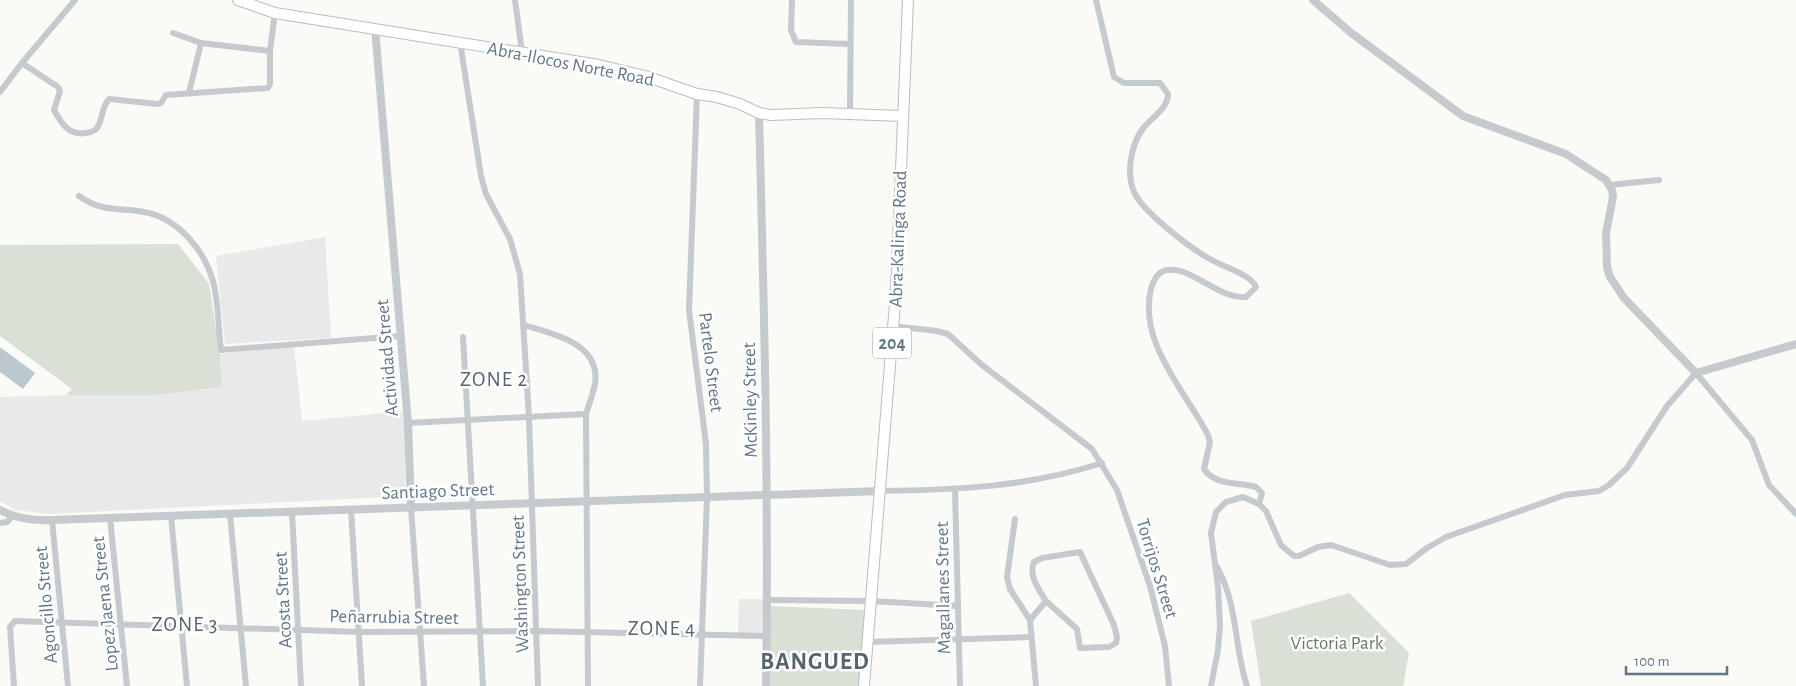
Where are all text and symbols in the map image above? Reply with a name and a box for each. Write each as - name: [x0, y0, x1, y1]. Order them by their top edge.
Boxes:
- street label: Abra-Ilocos Norte Road: [486, 39, 656, 90]
- street label: Abra-Kalinga Road: [887, 170, 910, 308]
- street label: Actividad Street: [373, 298, 402, 417]
- street label: Partelo Street: [695, 311, 726, 413]
- road number: 204: [873, 328, 911, 358]
- street label: McKinley Street: [740, 342, 761, 458]
- district label: ZONE 2: [460, 369, 528, 390]
- street label: Santiago Street: [381, 480, 495, 503]
- street label: Washington Street: [509, 515, 532, 653]
- street label: Torrijos Street: [1132, 516, 1181, 621]
- street label: Magallanes Street: [933, 521, 954, 655]
- street label: Lopez Jaena Street: [89, 535, 122, 672]
- street label: Agoncillo Street: [32, 545, 61, 664]
- street label: Acosta Street: [271, 551, 296, 649]
- street label: Peñarrubia Street: [329, 607, 459, 628]
- district label: ZONE 3: [151, 614, 219, 635]
- district label: ZONE 4: [628, 618, 696, 639]
- park label: Victoria Park: [1290, 634, 1384, 653]
- scale bar: [1626, 644, 1727, 676]
- district label: BANGUED: [760, 650, 870, 674]
- text: 100 m: [1634, 654, 1669, 669]

